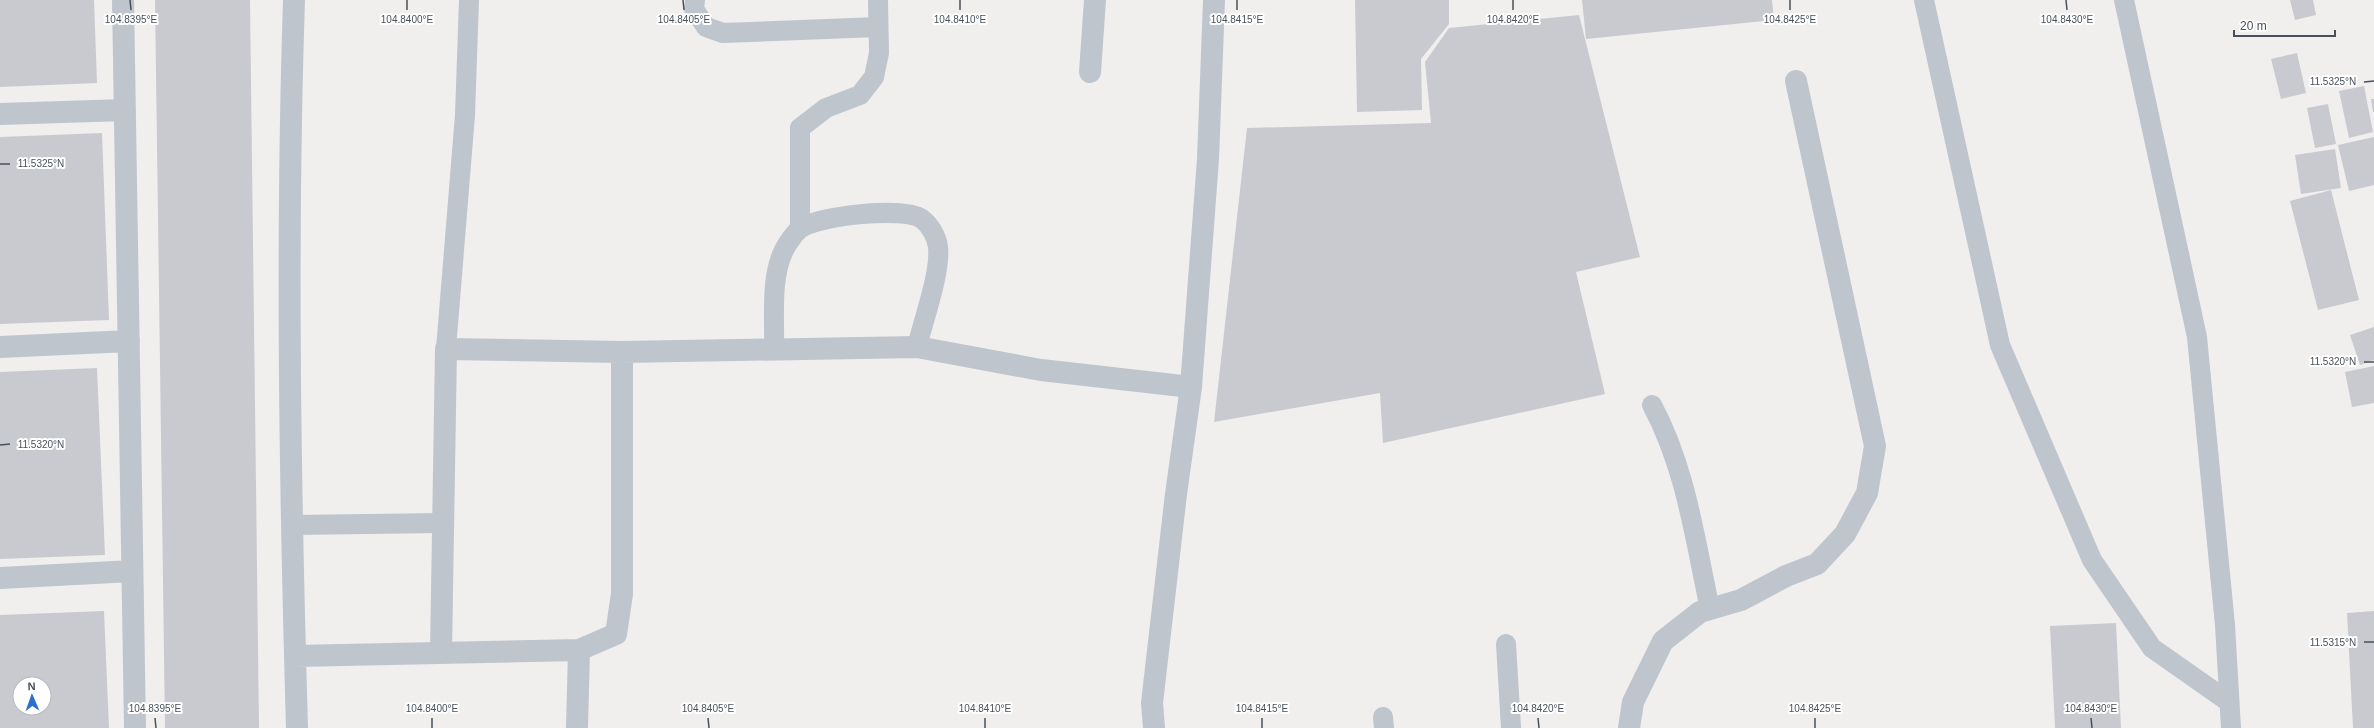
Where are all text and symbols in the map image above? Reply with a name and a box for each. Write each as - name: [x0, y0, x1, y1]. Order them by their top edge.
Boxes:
- scale bar: [2234, 12, 2335, 38]
- text: 104.8395°E: [105, 14, 158, 25]
- text: 104.8400°E: [381, 14, 434, 25]
- text: 104.8405°E: [658, 14, 711, 25]
- text: 104.8410°E: [934, 14, 987, 25]
- text: 104.8415°E: [1211, 14, 1264, 25]
- text: 104.8420°E: [1487, 14, 1540, 25]
- text: 104.8425°E: [1764, 14, 1817, 25]
- text: 104.8430°E: [2041, 14, 2094, 25]
- text: 20 m: [2240, 19, 2267, 33]
- text: 11.5325°N: [2310, 76, 2356, 87]
- text: 11.5325°N: [18, 158, 64, 169]
- text: 11.5320°N: [2310, 356, 2356, 367]
- text: 11.5320°N: [18, 439, 64, 450]
- text: 11.5315°N: [2310, 637, 2356, 648]
- north arrow: [12, 676, 52, 716]
- text: N: [27, 680, 36, 692]
- text: 104.8395°E: [129, 703, 182, 714]
- text: 104.8400°E: [406, 703, 459, 714]
- text: 104.8405°E: [682, 703, 735, 714]
- text: 104.8410°E: [959, 703, 1012, 714]
- text: 104.8415°E: [1236, 703, 1289, 714]
- text: 104.8420°E: [1512, 703, 1565, 714]
- text: 104.8425°E: [1789, 703, 1842, 714]
- text: 104.8430°E: [2065, 703, 2118, 714]

